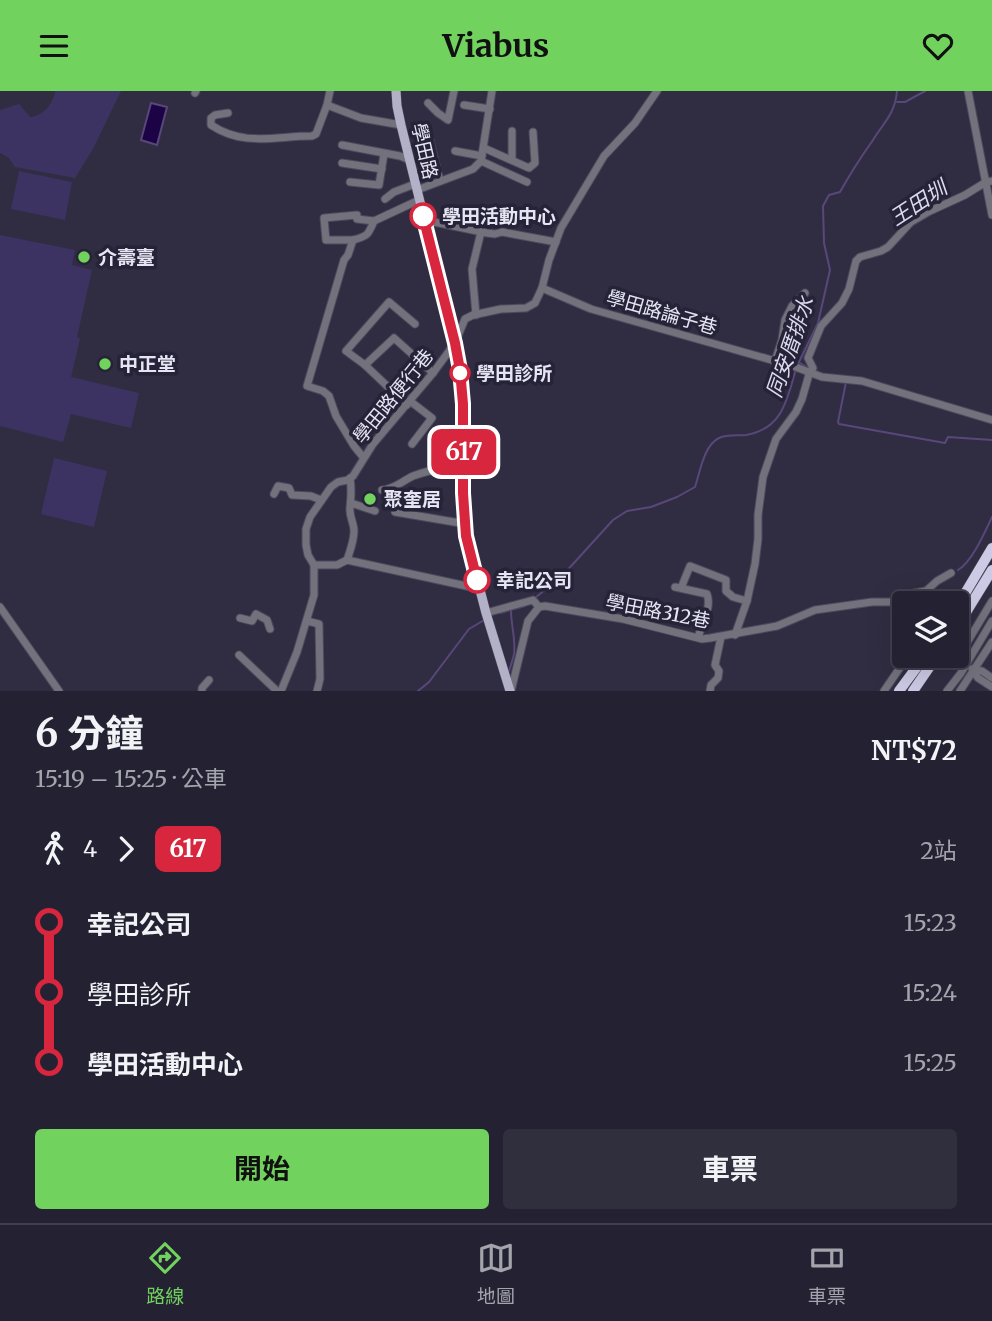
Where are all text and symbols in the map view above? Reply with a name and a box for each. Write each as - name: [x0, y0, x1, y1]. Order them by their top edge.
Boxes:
- text: Viabus: [443, 26, 549, 66]
- icon: menu: [35, 27, 73, 65]
- icon: heart: [919, 27, 957, 65]
- street label: 學田路: [407, 121, 443, 181]
- water label: 王田圳: [884, 173, 954, 231]
- marker: 學田活動中心: [410, 203, 436, 229]
- place label: 學田活動中心: [442, 204, 556, 228]
- place label: 介壽臺: [98, 245, 155, 269]
- marker: 介壽臺: [76, 249, 92, 265]
- street label: 學田路論子巷: [604, 285, 720, 339]
- water label: 同安厝排水: [760, 292, 820, 401]
- street label: 學田路便行巷: [348, 344, 438, 448]
- place label: 中正堂: [119, 352, 176, 376]
- marker: 中正堂: [97, 356, 113, 372]
- place label: 學田診所: [476, 361, 552, 385]
- marker: 學田診所: [450, 363, 470, 383]
- line badge: 617: [424, 429, 504, 475]
- text: 617: [445, 436, 483, 467]
- place label: 聚奎居: [384, 487, 441, 511]
- marker: 聚奎居: [362, 491, 378, 507]
- marker: 幸記公司: [464, 567, 490, 593]
- place label: 幸記公司: [496, 568, 572, 592]
- street label: 學田路312巷: [604, 589, 712, 633]
- map controls: [892, 591, 969, 668]
- button: layers: [892, 591, 969, 668]
- text: 6 分鐘: [35, 710, 143, 757]
- text: NT$72: [871, 734, 957, 767]
- text: 15:19 – 15:25 · 公車: [35, 764, 227, 793]
- icon: walk: [35, 830, 73, 868]
- icon: forward: [107, 830, 145, 868]
- text: 617: [169, 833, 207, 864]
- text: 4: [83, 834, 97, 863]
- text: 2站: [920, 836, 957, 865]
- text: 幸記公司: [87, 908, 191, 941]
- text: 15:23: [904, 908, 957, 937]
- text: 學田診所: [87, 978, 191, 1011]
- text: 15:24: [903, 978, 957, 1007]
- text: 學田活動中心: [87, 1048, 243, 1081]
- text: 15:25: [904, 1048, 957, 1077]
- button: 開始: [35, 1129, 489, 1209]
- button: 車票: [503, 1129, 957, 1209]
- tab: 路線: [146, 1239, 184, 1308]
- tab: 地圖: [477, 1239, 515, 1308]
- tab: 車票: [808, 1239, 846, 1308]

